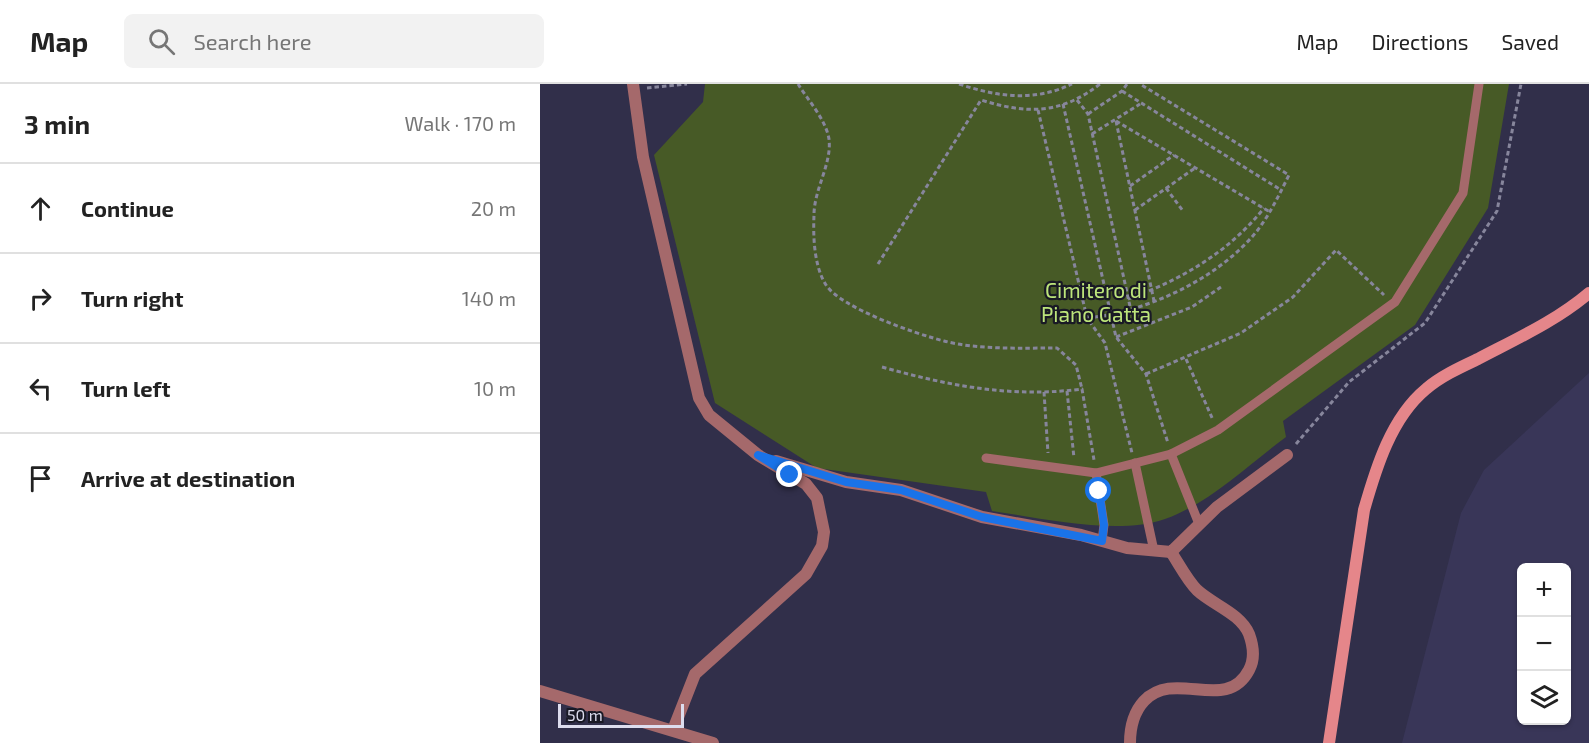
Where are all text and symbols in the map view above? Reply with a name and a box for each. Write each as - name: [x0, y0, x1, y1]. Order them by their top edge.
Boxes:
- search box: [124, 14, 544, 68]
- text: Map: [30, 24, 88, 58]
- icon: search: [145, 25, 178, 58]
- text: Search here: [193, 28, 312, 54]
- text: Map: [1296, 29, 1339, 54]
- text: Directions: [1372, 29, 1468, 54]
- text: Saved: [1501, 29, 1559, 54]
- text: 3 min: [24, 108, 90, 139]
- text: Walk · 170 m: [405, 111, 516, 135]
- icon: ahead: [24, 192, 57, 225]
- text: Continue: [81, 195, 174, 221]
- text: 20 m: [471, 196, 516, 220]
- park label: Cimitero di Piano Gatta: [1041, 277, 1151, 326]
- icon: right: [24, 282, 57, 315]
- text: Turn right: [81, 285, 183, 311]
- text: 140 m: [462, 286, 516, 310]
- icon: left: [24, 372, 57, 405]
- text: Turn left: [81, 375, 170, 401]
- text: 10 m: [474, 376, 516, 400]
- route end: [776, 461, 802, 487]
- icon: arrive: [24, 462, 57, 495]
- text: Arrive at destination: [81, 465, 295, 491]
- route start: [1085, 477, 1111, 503]
- map controls: [1517, 563, 1571, 725]
- button: +: [1517, 563, 1571, 617]
- button: −: [1517, 617, 1571, 671]
- button: layers: [1517, 671, 1571, 725]
- scale bar: [558, 701, 684, 728]
- text: 50 m: [567, 705, 603, 724]

